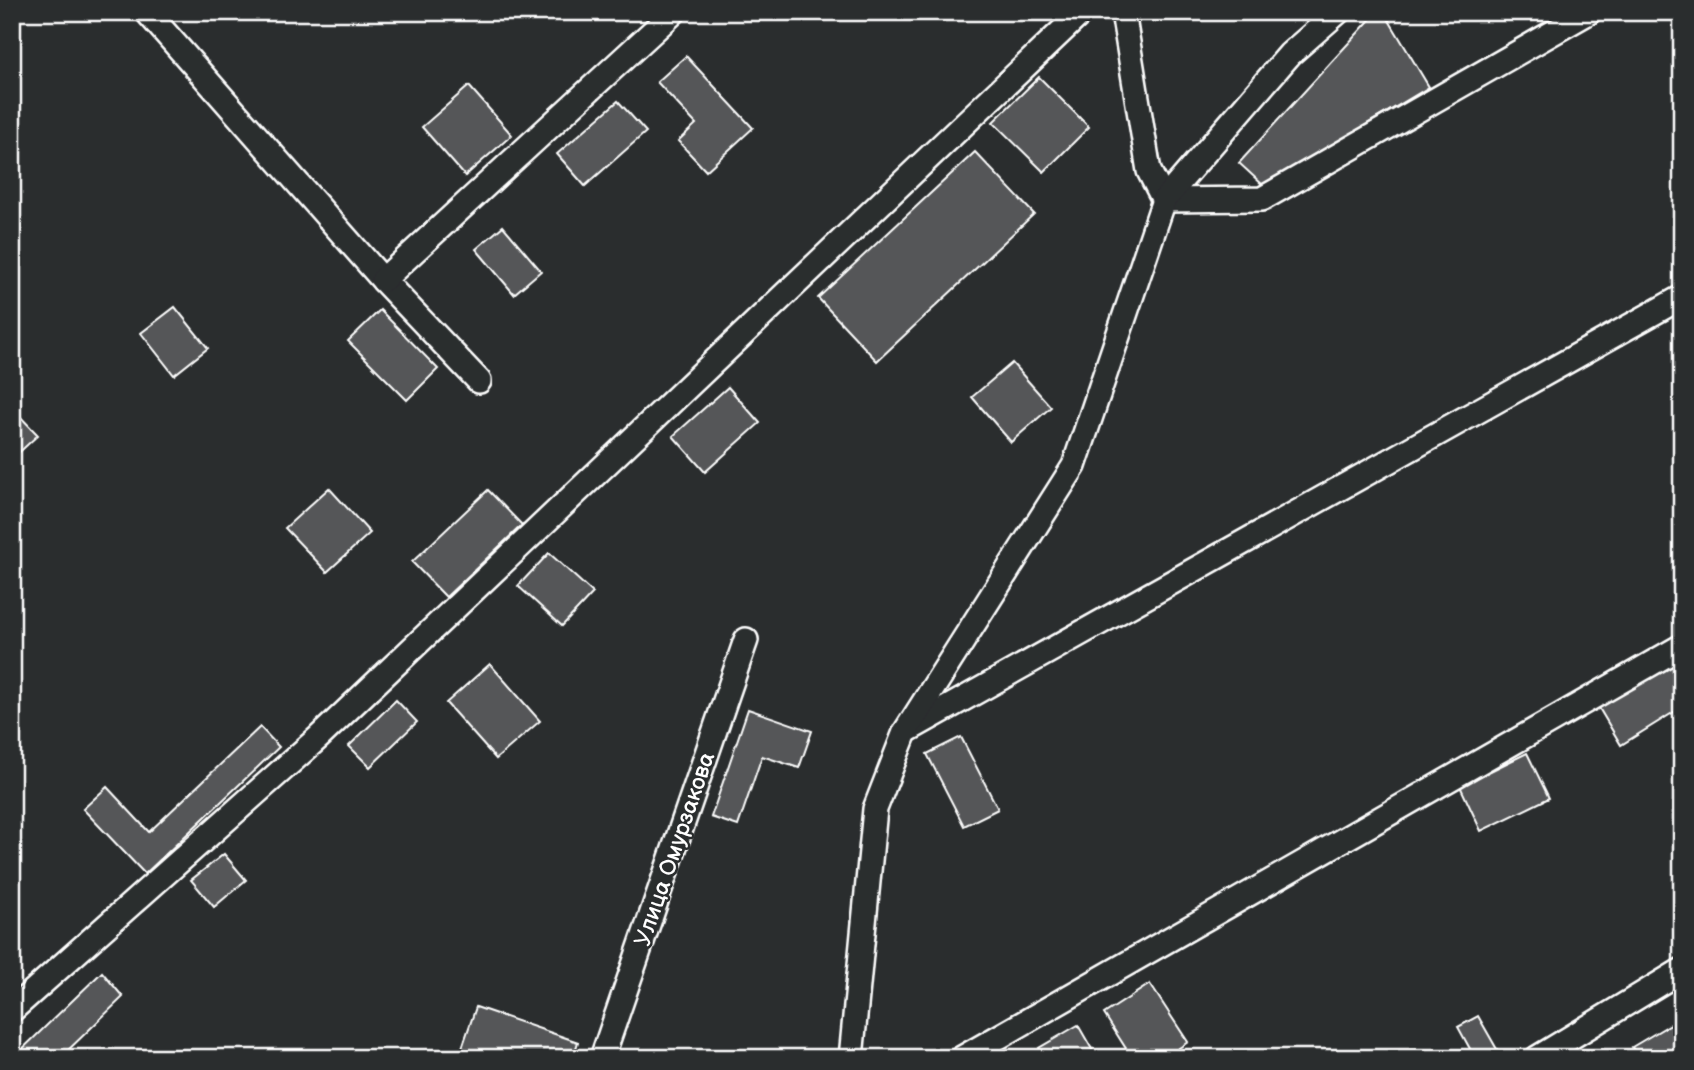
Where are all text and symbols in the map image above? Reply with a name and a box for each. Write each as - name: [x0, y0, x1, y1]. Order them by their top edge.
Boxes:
- street label: Улица Омурзакова: [629, 748, 721, 950]

